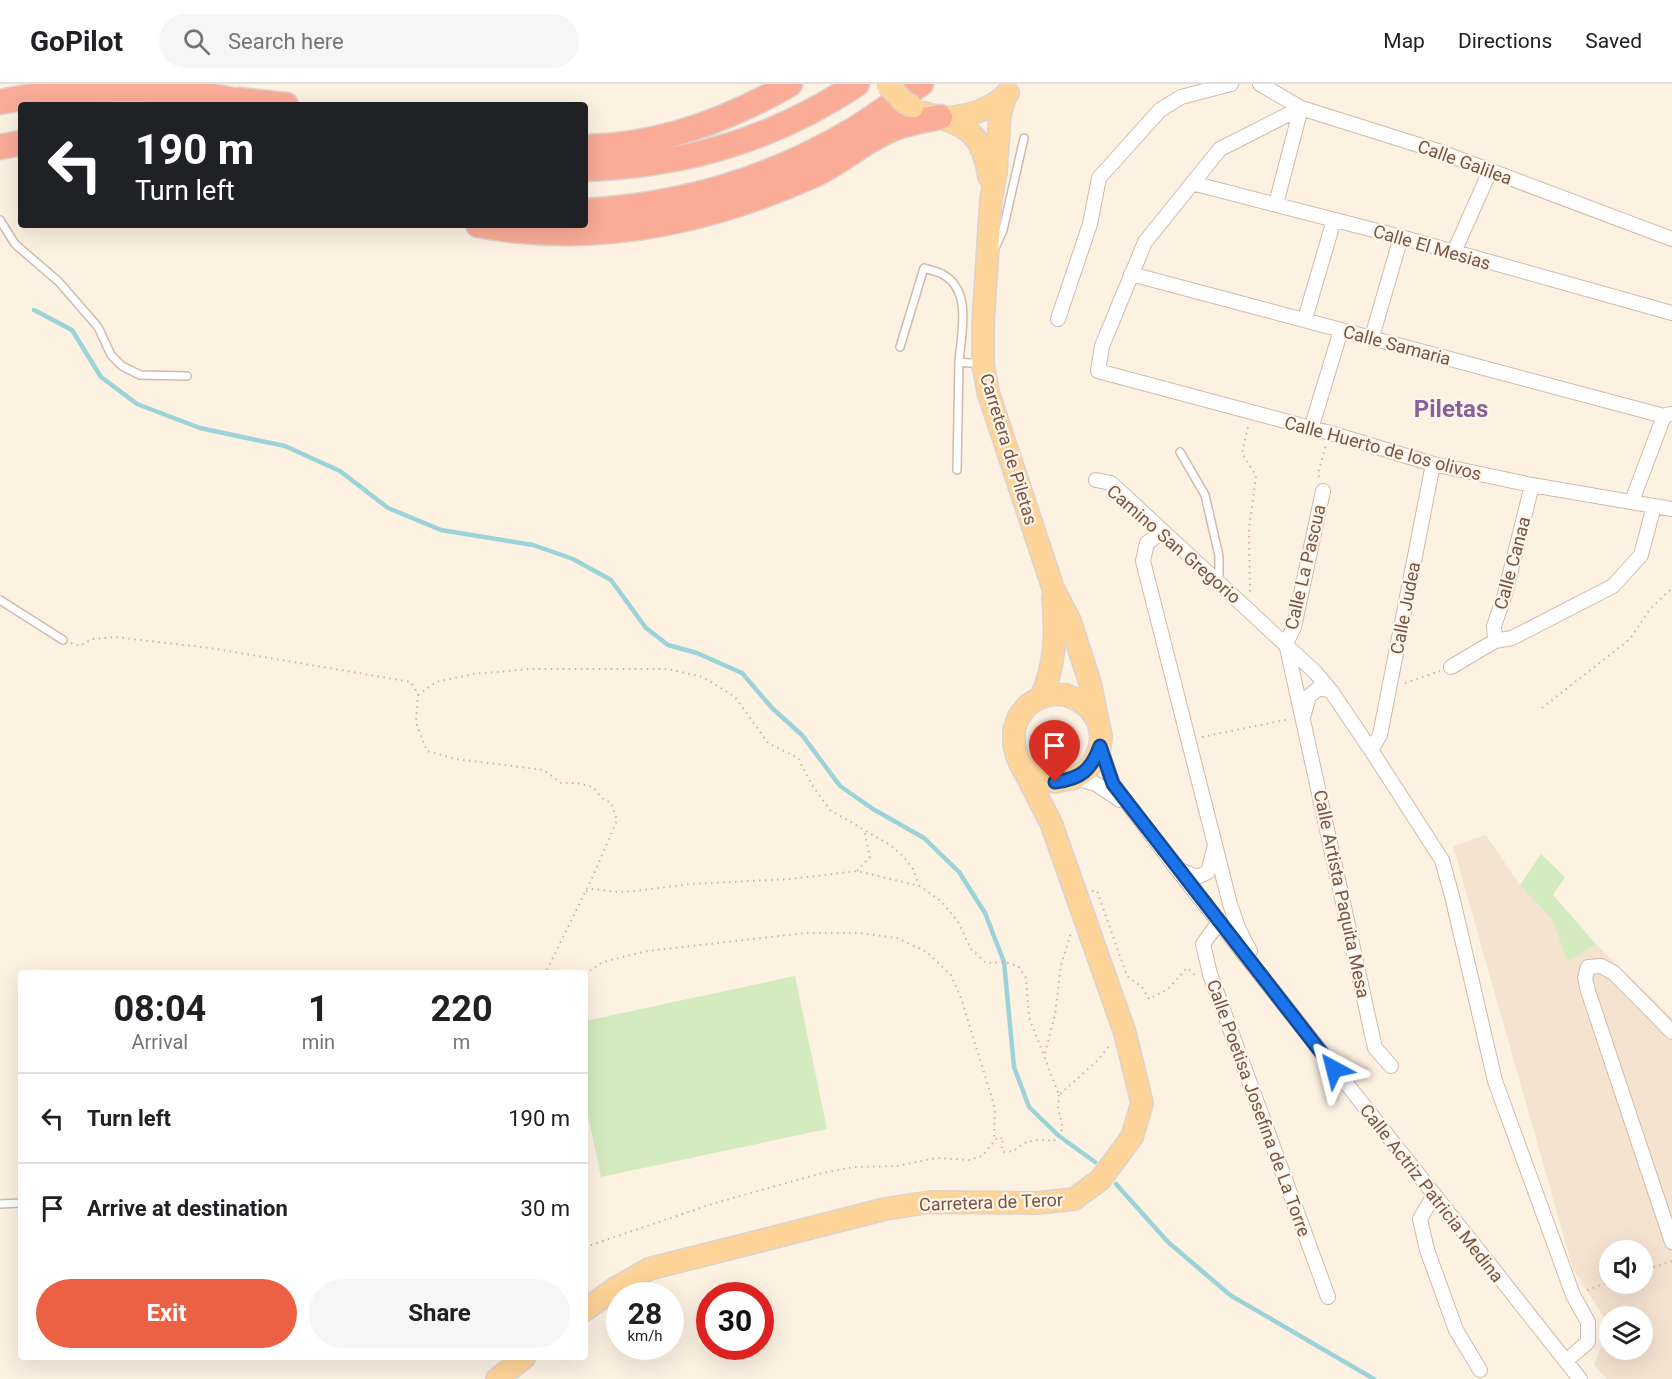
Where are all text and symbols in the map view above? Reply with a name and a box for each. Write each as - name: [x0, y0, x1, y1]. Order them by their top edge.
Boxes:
- search box: [159, 14, 579, 68]
- text: GoPilot: [30, 25, 123, 58]
- icon: search: [180, 25, 213, 58]
- text: Search here: [228, 29, 344, 54]
- text: Map: [1383, 29, 1425, 53]
- text: Directions: [1458, 29, 1552, 53]
- text: Saved: [1585, 29, 1642, 53]
- text: 190 m: [135, 125, 254, 174]
- icon: left: [36, 126, 114, 204]
- street label: Calle Galilea: [1415, 135, 1515, 189]
- text: Turn left: [135, 175, 235, 207]
- street label: Calle El Mesias: [1371, 220, 1493, 274]
- street label: Calle Samaria: [1341, 321, 1453, 369]
- street label: Carretera de Piletas: [976, 371, 1042, 527]
- district label: Piletas: [1414, 395, 1488, 423]
- street label: Calle Huerto de los olivos: [1282, 412, 1484, 484]
- street label: Camino San Gregorio: [1103, 480, 1245, 608]
- street label: Calle La Pascua: [1280, 502, 1330, 632]
- street label: Calle Canaa: [1490, 514, 1534, 612]
- street label: Calle Judea: [1386, 560, 1424, 656]
- pin: [1029, 720, 1080, 782]
- icon: arrive: [1038, 729, 1071, 762]
- street label: Calle Artista Paquita Mesa: [1310, 788, 1374, 1000]
- street label: Calle Poetisa Josefina de La Torre: [1203, 977, 1315, 1239]
- text: 08:04: [113, 988, 206, 1030]
- text: 1: [308, 988, 329, 1030]
- text: 220: [431, 988, 493, 1030]
- text: Arrival: [131, 1030, 188, 1054]
- text: min: [302, 1030, 335, 1054]
- text: m: [453, 1030, 470, 1054]
- position arrow: [1302, 1037, 1366, 1101]
- street label: Calle Actriz Patricia Medina: [1356, 1100, 1508, 1286]
- icon: left: [36, 1102, 69, 1135]
- text: Turn left: [87, 1106, 171, 1131]
- text: 190 m: [508, 1106, 570, 1131]
- street label: Carretera de Teror: [919, 1189, 1063, 1215]
- icon: arrive: [36, 1192, 69, 1225]
- text: Arrive at destination: [87, 1196, 288, 1221]
- text: 30 m: [521, 1196, 570, 1221]
- map controls: [1599, 1240, 1653, 1360]
- button: sound: [1599, 1240, 1653, 1294]
- button: Exit: [36, 1279, 297, 1348]
- button: Share: [309, 1279, 570, 1348]
- speed limit sign: 30: [696, 1282, 774, 1360]
- text: 28: [628, 1296, 662, 1331]
- button: layers: [1599, 1306, 1653, 1360]
- text: km/h: [627, 1327, 663, 1345]

